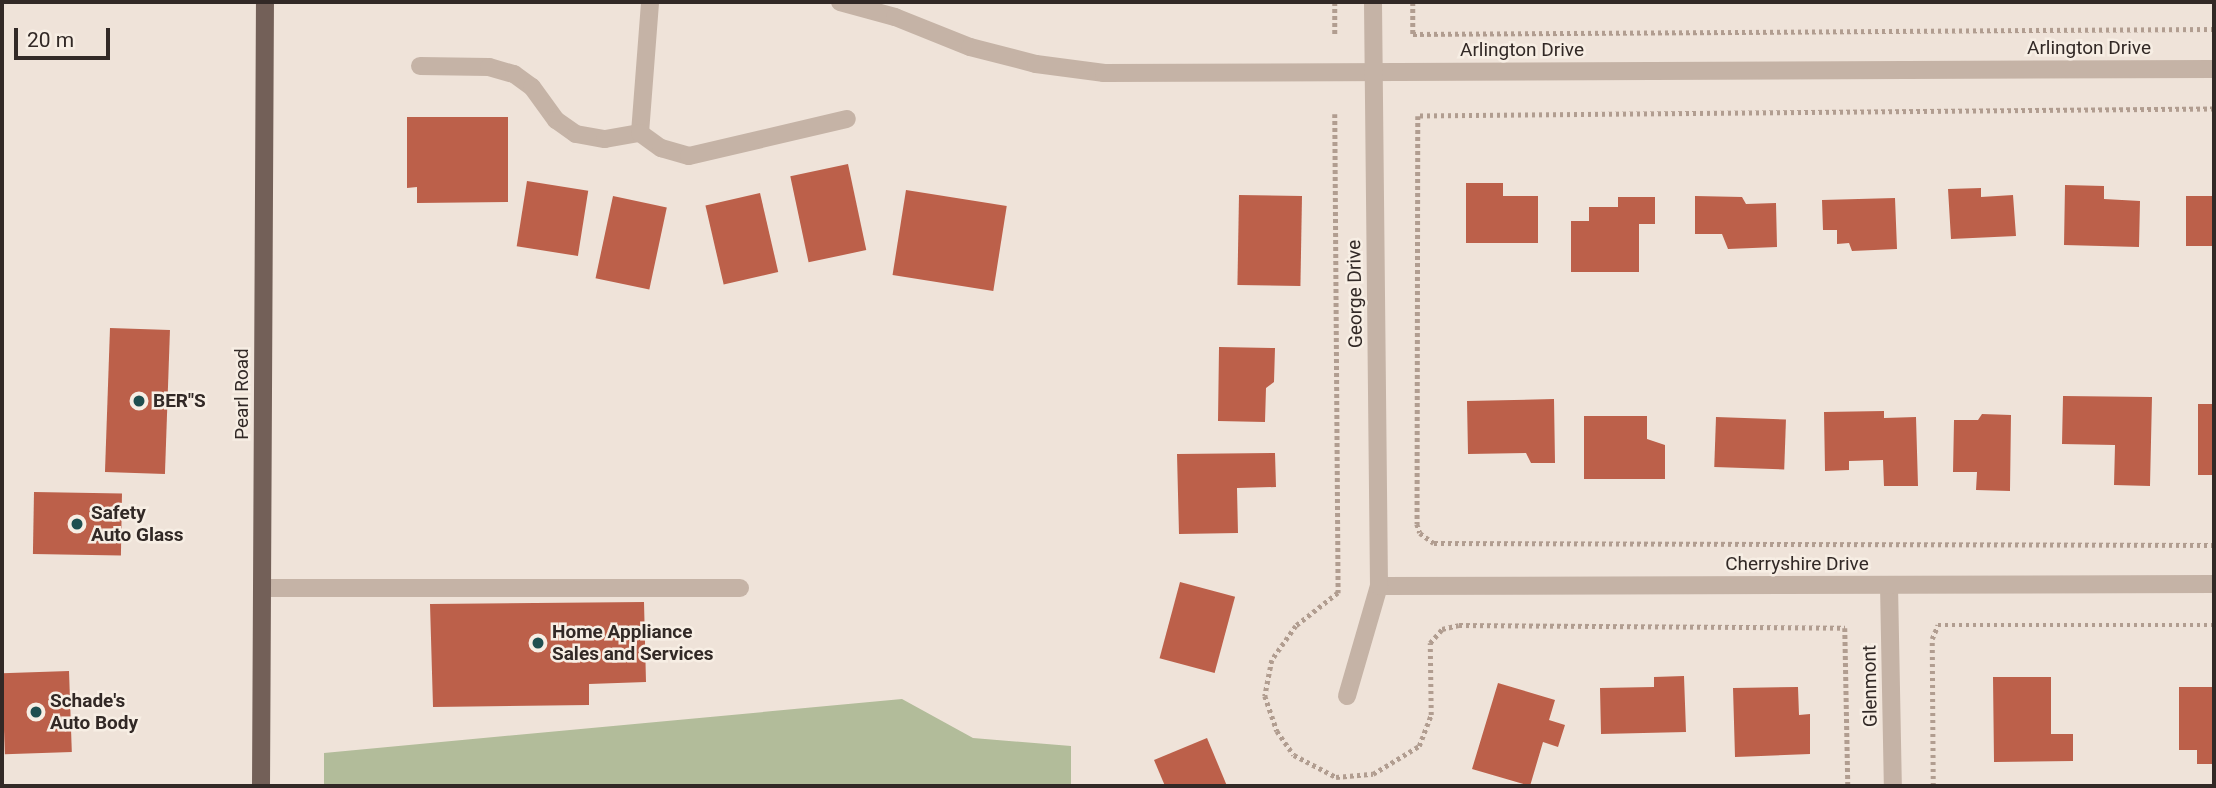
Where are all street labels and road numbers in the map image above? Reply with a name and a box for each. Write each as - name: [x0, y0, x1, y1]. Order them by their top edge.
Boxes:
- street label: Arlington Drive: [2027, 37, 2151, 59]
- street label: Arlington Drive: [1460, 39, 1584, 61]
- street label: George Drive: [1343, 240, 1367, 348]
- street label: Pearl Road: [231, 348, 253, 440]
- street label: Cherryshire Drive: [1725, 553, 1869, 575]
- street label: Glenmont: [1858, 645, 1882, 727]

